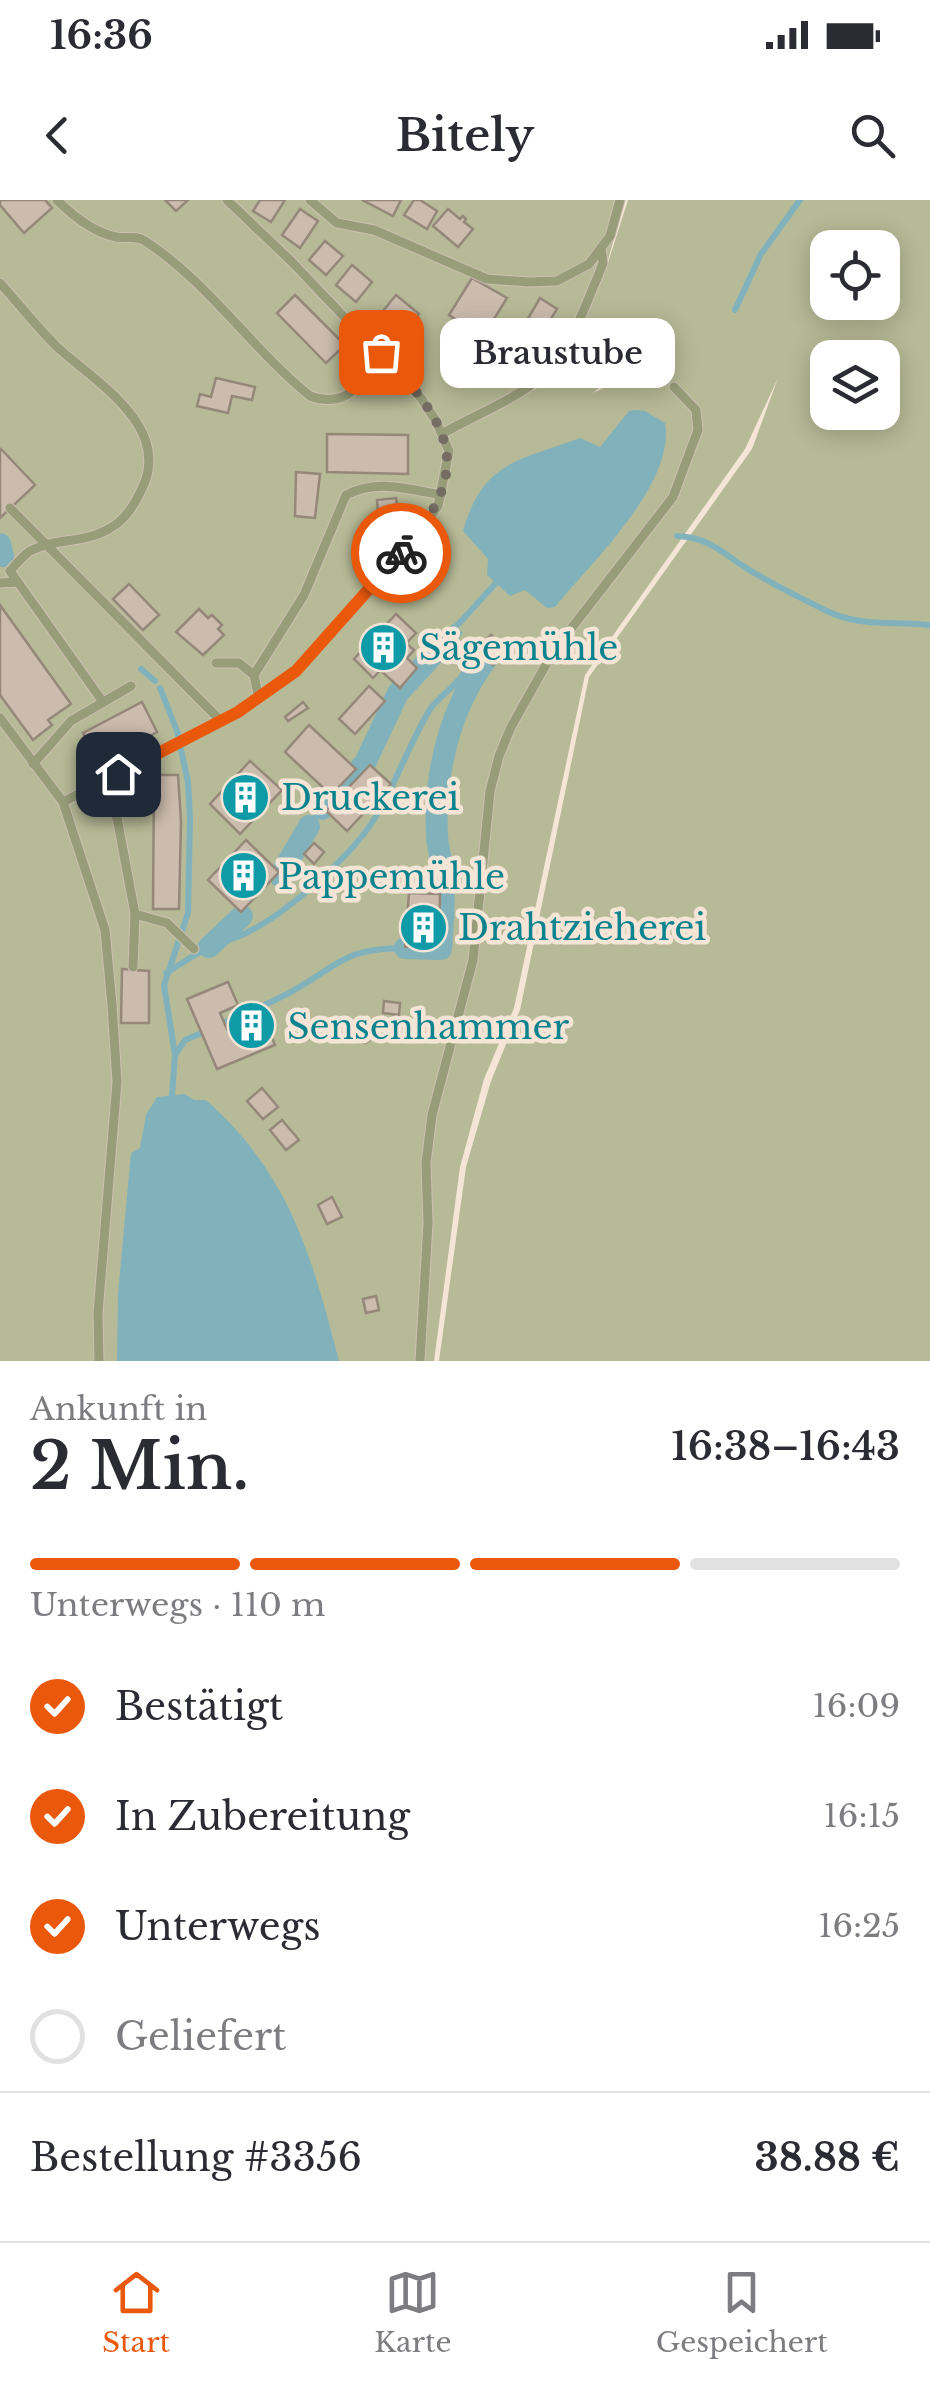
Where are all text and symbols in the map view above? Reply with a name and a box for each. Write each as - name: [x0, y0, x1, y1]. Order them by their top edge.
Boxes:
- text: 16:36: [50, 12, 153, 59]
- text: Bitely: [396, 107, 534, 163]
- icon: back: [30, 108, 85, 163]
- icon: search: [845, 108, 900, 163]
- map controls: [810, 230, 900, 430]
- button: locate: [810, 230, 900, 320]
- pin: [339, 310, 424, 395]
- callout: Braustube: [441, 317, 676, 387]
- icon: bag: [354, 325, 409, 380]
- text: Braustube: [472, 333, 643, 373]
- button: layers: [810, 340, 900, 430]
- courier: [351, 503, 451, 603]
- icon: bike: [374, 526, 429, 581]
- building icon: Sägemühle: [358, 621, 410, 673]
- place label: Sägemühle: [419, 626, 618, 669]
- pin: [76, 732, 161, 817]
- icon: home: [91, 747, 146, 802]
- building icon: Druckerei: [220, 771, 272, 823]
- place label: Druckerei: [281, 776, 460, 819]
- building icon: Pappemühle: [217, 850, 269, 902]
- place label: Pappemühle: [278, 855, 505, 898]
- building icon: Drahtzieherei: [397, 901, 449, 953]
- place label: Drahtzieherei: [458, 906, 706, 949]
- building icon: Sensenhammer: [226, 1000, 278, 1052]
- place label: Sensenhammer: [287, 1005, 569, 1048]
- text: Ankunft in: [30, 1389, 207, 1429]
- text: 16:38–16:43: [671, 1423, 900, 1470]
- text: 2 Min.: [30, 1426, 249, 1507]
- text: Unterwegs · 110 m: [30, 1585, 325, 1625]
- icon: check: [30, 1679, 85, 1734]
- text: Bestätigt: [115, 1683, 283, 1730]
- text: 16:09: [813, 1686, 900, 1726]
- icon: check: [30, 1789, 85, 1844]
- text: In Zubereitung: [115, 1793, 410, 1840]
- text: 16:15: [824, 1796, 900, 1836]
- icon: check: [30, 1899, 85, 1954]
- text: Unterwegs: [115, 1903, 320, 1950]
- text: 16:25: [818, 1906, 900, 1946]
- text: Geliefert: [115, 2013, 286, 2060]
- text: Bestellung #3356: [30, 2134, 362, 2181]
- text: 38.88 €: [754, 2134, 900, 2181]
- tab: Start: [102, 2265, 170, 2360]
- tab: Karte: [374, 2265, 452, 2360]
- tab: Gespeichert: [656, 2265, 828, 2360]

